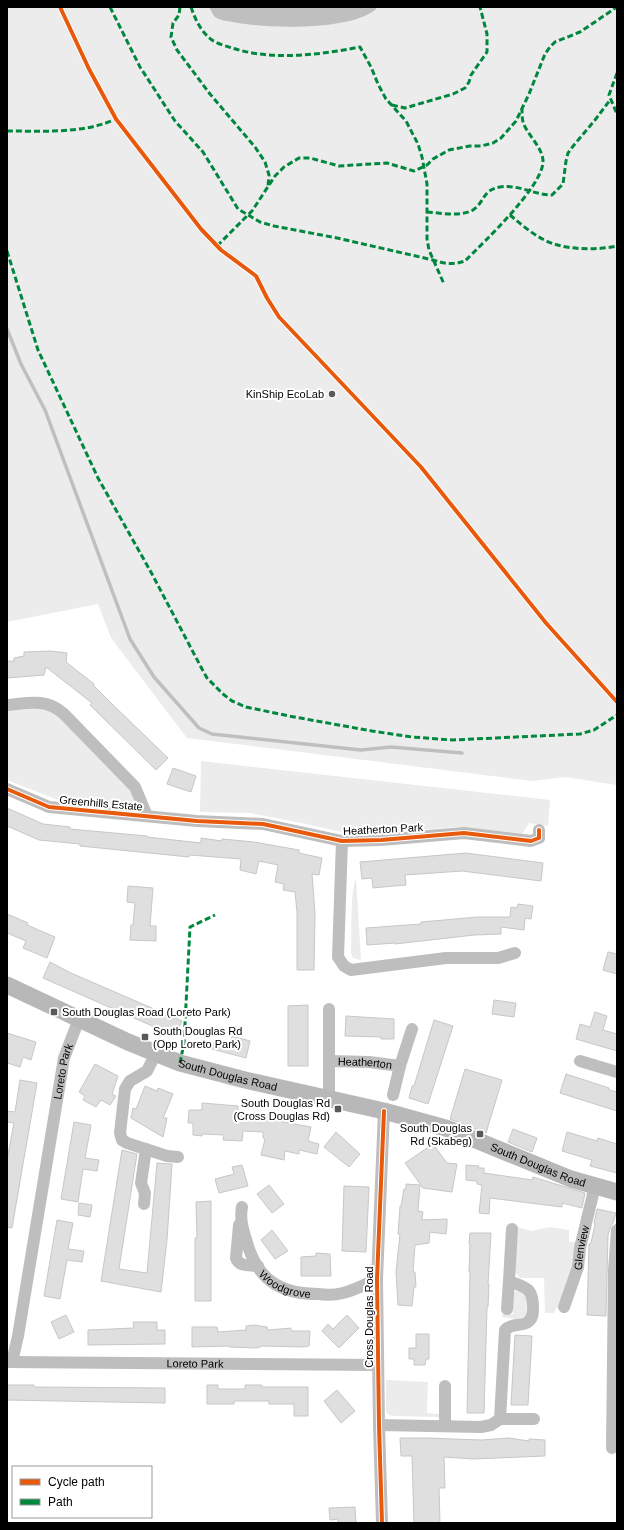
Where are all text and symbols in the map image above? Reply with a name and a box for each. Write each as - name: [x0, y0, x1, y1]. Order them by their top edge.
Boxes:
- place label: KinShip EcoLab: [246, 388, 324, 400]
- marker: KinShip EcoLab: [327, 389, 337, 399]
- street label: Greenhills Estate: [59, 793, 143, 813]
- street label: Heatherton Park: [343, 821, 424, 837]
- place label: South Douglas Road (Loreto Park): [62, 1006, 231, 1018]
- marker: South Douglas Road (Loreto Park): [49, 1007, 59, 1017]
- place label: South Douglas Rd (Opp Loreto Park): [153, 1025, 242, 1050]
- marker: South Douglas Rd (Opp Loreto Park): [140, 1032, 150, 1042]
- street label: Loreto Park: [51, 1041, 75, 1100]
- street label: Heatherton: [338, 1055, 393, 1071]
- street label: South Douglas Road: [177, 1057, 278, 1093]
- place label: South Douglas Rd (Cross Douglas Rd): [233, 1097, 330, 1122]
- marker: South Douglas Rd (Cross Douglas Rd): [333, 1104, 343, 1114]
- place label: South Douglas Rd (Skabeg): [400, 1122, 472, 1147]
- marker: South Douglas Rd (Skabeg): [475, 1129, 485, 1139]
- street label: South Douglas Road: [489, 1141, 587, 1189]
- street label: Glenview: [572, 1224, 591, 1271]
- street label: Cross Douglas Road: [363, 1266, 375, 1368]
- street label: Woodgrove: [257, 1268, 311, 1300]
- street label: Loreto Park: [166, 1357, 224, 1370]
- legend: [12, 1466, 152, 1518]
- text: Cycle path: [48, 1475, 105, 1489]
- text: Path: [48, 1495, 73, 1509]

